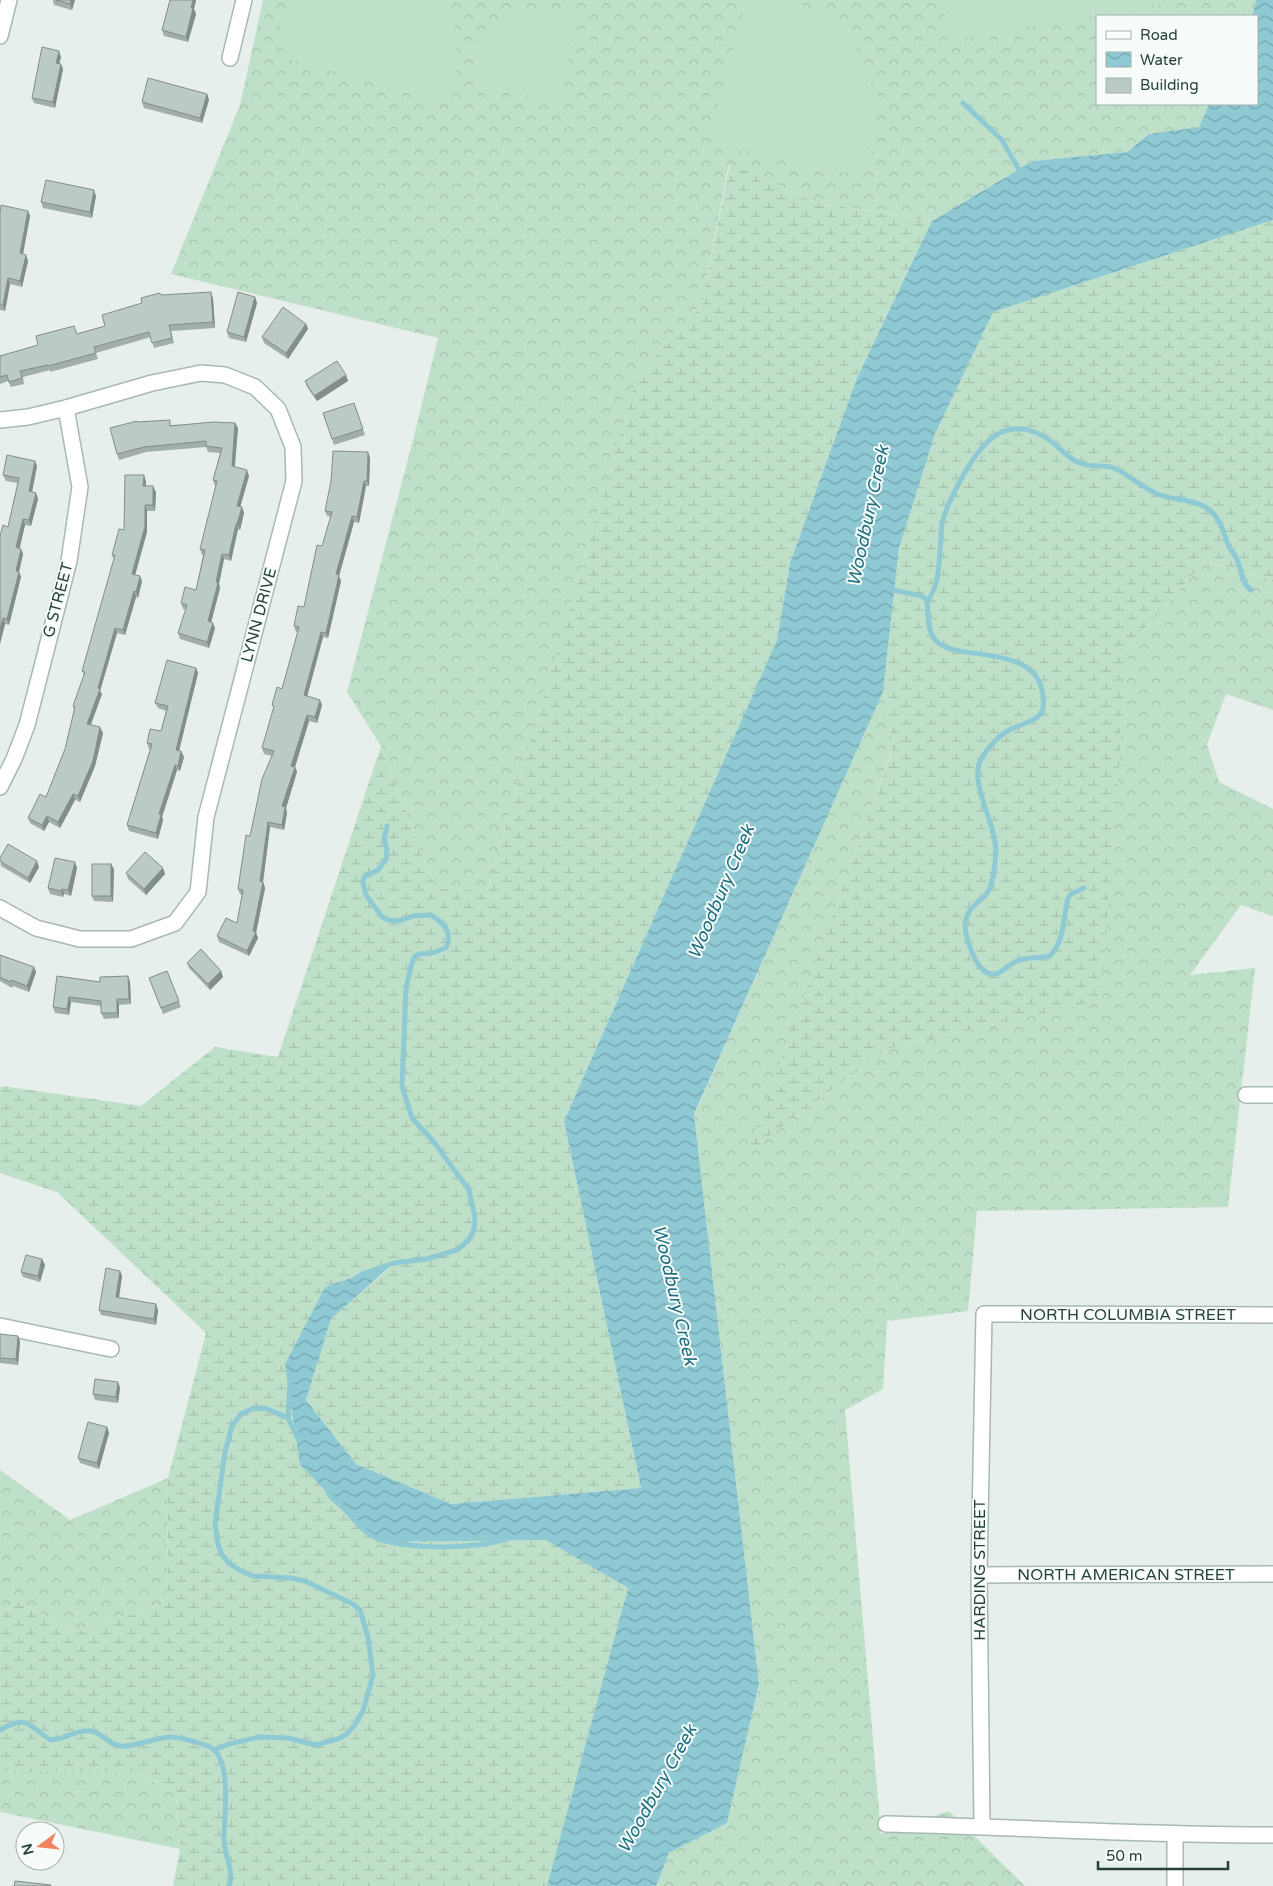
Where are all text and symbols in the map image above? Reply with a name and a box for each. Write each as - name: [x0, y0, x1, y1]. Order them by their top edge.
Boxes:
- legend: [1096, 15, 1258, 105]
- text: Road: [1140, 26, 1178, 44]
- text: Water: [1140, 51, 1183, 69]
- text: Building: [1140, 76, 1199, 94]
- water label: Woodbury Creek: [842, 442, 894, 588]
- street label: G STREET: [38, 560, 78, 640]
- street label: LYNN DRIVE: [237, 565, 281, 665]
- water label: Woodbury Creek: [683, 821, 760, 962]
- water label: Woodbury Creek: [648, 1223, 702, 1368]
- street label: NORTH COLUMBIA STREET: [1020, 1305, 1236, 1325]
- street label: HARDING STREET: [970, 1499, 990, 1641]
- street label: NORTH AMERICAN STREET: [1017, 1565, 1235, 1585]
- water label: Woodbury Creek: [613, 1720, 702, 1857]
- north arrow: [15, 1821, 65, 1871]
- scale bar: [1098, 1838, 1228, 1870]
- text: N: [18, 1842, 38, 1857]
- text: 50 m: [1106, 1847, 1143, 1865]

